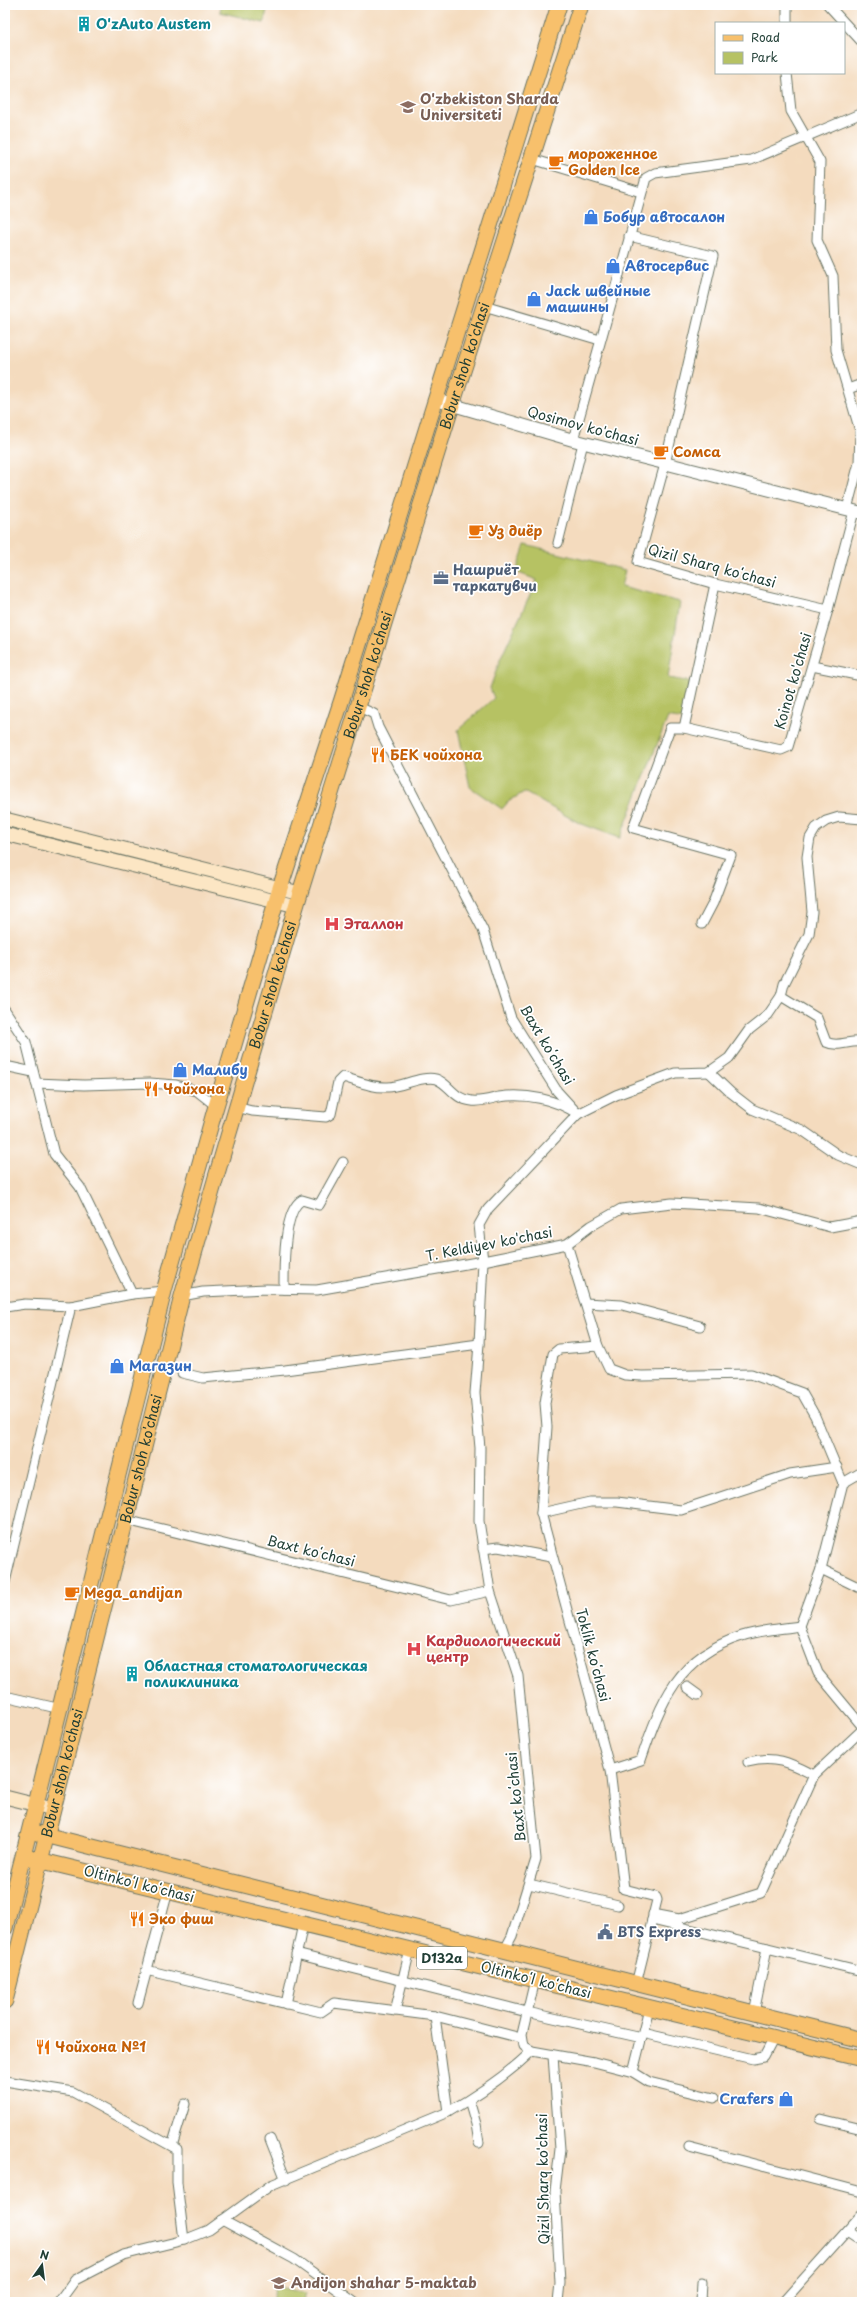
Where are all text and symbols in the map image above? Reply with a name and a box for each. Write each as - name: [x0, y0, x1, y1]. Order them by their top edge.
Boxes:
- place label: O'zAuto Austem: [96, 13, 211, 34]
- building icon: O'zAuto Austem: [75, 15, 93, 33]
- legend: [715, 22, 845, 74]
- text: Road: [751, 28, 780, 46]
- text: Park: [751, 48, 778, 66]
- place label: O'zbekiston Sharda Universiteti: [420, 88, 559, 125]
- school or university icon: O'zbekiston Sharda Universiteti: [399, 98, 417, 116]
- place label: мороженное Golden Ice: [568, 143, 658, 180]
- cafe icon: мороженное Golden Ice: [547, 153, 565, 171]
- place label: Бобур автосалон: [603, 206, 725, 227]
- shop icon: Бобур автосалон: [582, 208, 600, 226]
- place label: Автосервис: [625, 255, 710, 276]
- shop icon: Автосервис: [604, 257, 622, 275]
- place label: Jack швейные машины: [546, 280, 651, 317]
- shop icon: Jack швейные машины: [525, 290, 543, 308]
- street label: Bobur shoh ko'chasi: [434, 299, 494, 432]
- street label: Qosimov ko'chasi: [525, 401, 641, 451]
- place label: Сомса: [673, 441, 721, 462]
- cafe icon: Сомса: [652, 443, 670, 461]
- place label: Уз диёр: [488, 520, 543, 541]
- cafe icon: Уз диёр: [467, 522, 485, 540]
- street label: Qizil Sharq koʻchasi: [646, 538, 778, 593]
- place label: Нашриёт таркатувчи: [452, 559, 537, 596]
- office icon: Нашриёт таркатувчи: [432, 569, 450, 587]
- street label: Bobur shoh ko'chasi: [338, 609, 397, 741]
- street label: Koinot ko'chasi: [769, 630, 816, 732]
- place label: БЕК чойхона: [390, 744, 483, 765]
- restaurant icon: БЕК чойхона: [369, 746, 387, 764]
- place label: Эталлон: [344, 913, 404, 934]
- hospital icon: Эталлон: [323, 915, 341, 933]
- street label: Bobur shoh ko'chasi: [243, 918, 301, 1051]
- street label: Baxt koʻchasi: [515, 1001, 580, 1089]
- place label: Малибу: [192, 1059, 248, 1080]
- shop icon: Малибу: [171, 1061, 189, 1079]
- place label: Чойхона: [163, 1078, 225, 1099]
- restaurant icon: Чойхона: [142, 1080, 160, 1098]
- street label: T. Keldiyev ko'chasi: [424, 1221, 554, 1266]
- place label: Магазин: [129, 1355, 192, 1376]
- shop icon: Магазин: [108, 1357, 126, 1375]
- street label: Bobur shoh ko'chasi: [114, 1392, 167, 1526]
- street label: Baxt koʻchasi: [265, 1529, 358, 1572]
- place label: Mega_andijan: [84, 1582, 183, 1603]
- cafe icon: Mega_andijan: [63, 1584, 81, 1602]
- street label: Toklik koʻchasi: [571, 1606, 616, 1704]
- place label: Кардиологический центр: [426, 1630, 561, 1667]
- hospital icon: Кардиологический центр: [405, 1640, 423, 1658]
- place label: Областная стоматологическая поликлиника: [144, 1655, 368, 1692]
- building icon: Областная стоматологическая поликлиника: [123, 1665, 141, 1683]
- street label: Bobur shoh ko'chasi: [35, 1706, 88, 1840]
- street label: Baxt koʻchasi: [500, 1751, 531, 1843]
- street label: Oltinkoʻl koʻchasi: [82, 1860, 197, 1907]
- place label: Эко фиш: [149, 1908, 214, 1929]
- restaurant icon: Эко фиш: [128, 1910, 146, 1928]
- place label: BTS Express: [617, 1921, 701, 1942]
- public building icon: BTS Express: [596, 1923, 614, 1941]
- road number: D132a: [417, 1947, 467, 1969]
- street label: Oltinkoʻl koʻchasi: [479, 1956, 594, 2003]
- place label: Чойхона №1: [55, 2036, 146, 2057]
- restaurant icon: Чойхона №1: [34, 2038, 52, 2056]
- place label: Crafers: [719, 2088, 774, 2109]
- shop icon: Crafers: [777, 2090, 795, 2108]
- street label: Qizil Sharq ko'chasi: [531, 2113, 554, 2245]
- north arrow: [22, 2245, 62, 2285]
- text: N: [38, 2246, 51, 2264]
- place label: Andijon shahar 5-maktab: [291, 2272, 477, 2293]
- school or university icon: Andijon shahar 5-maktab: [270, 2274, 288, 2292]

